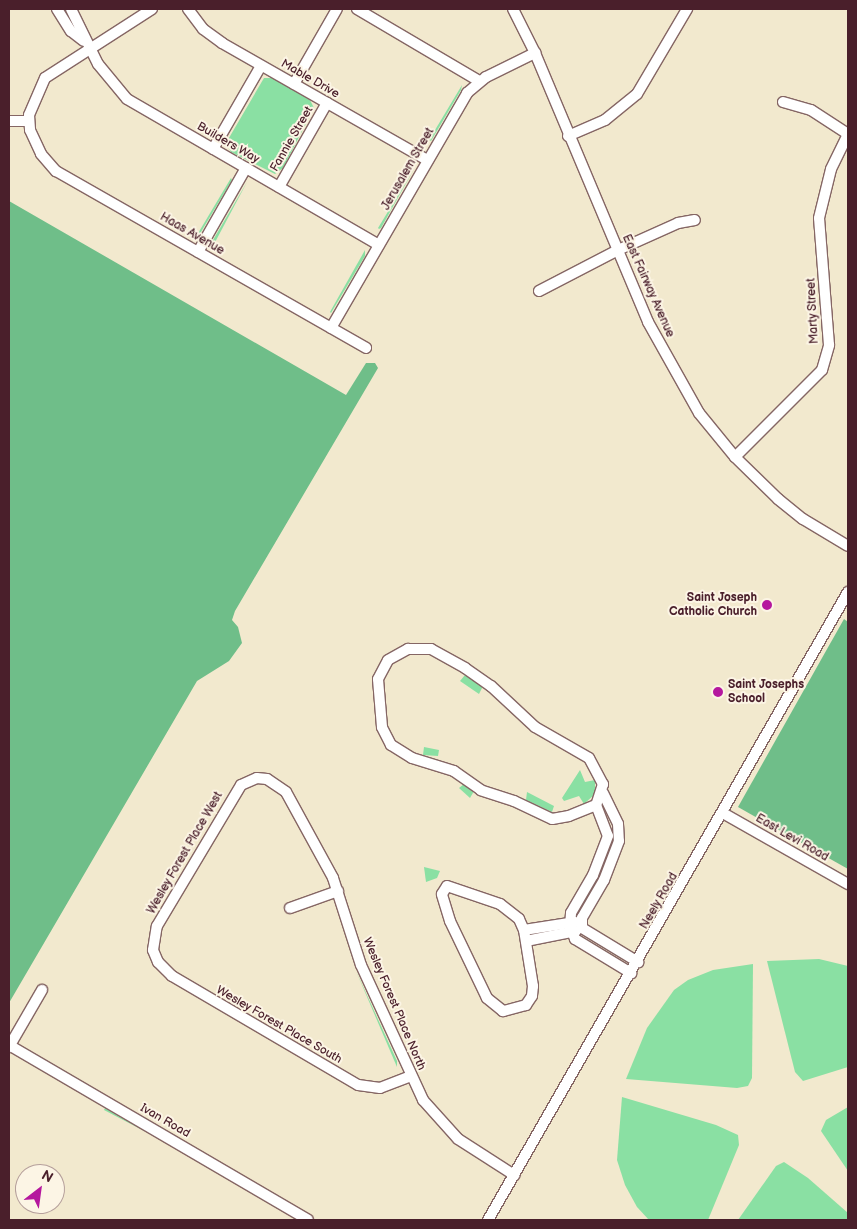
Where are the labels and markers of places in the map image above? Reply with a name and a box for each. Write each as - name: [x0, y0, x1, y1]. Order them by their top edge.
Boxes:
- place label: Saint Joseph Catholic Church: [669, 591, 757, 619]
- marker: Saint Joseph Catholic Church: [761, 599, 773, 611]
- place label: Saint Josephs School: [728, 678, 804, 706]
- marker: Saint Josephs School: [712, 686, 724, 698]

